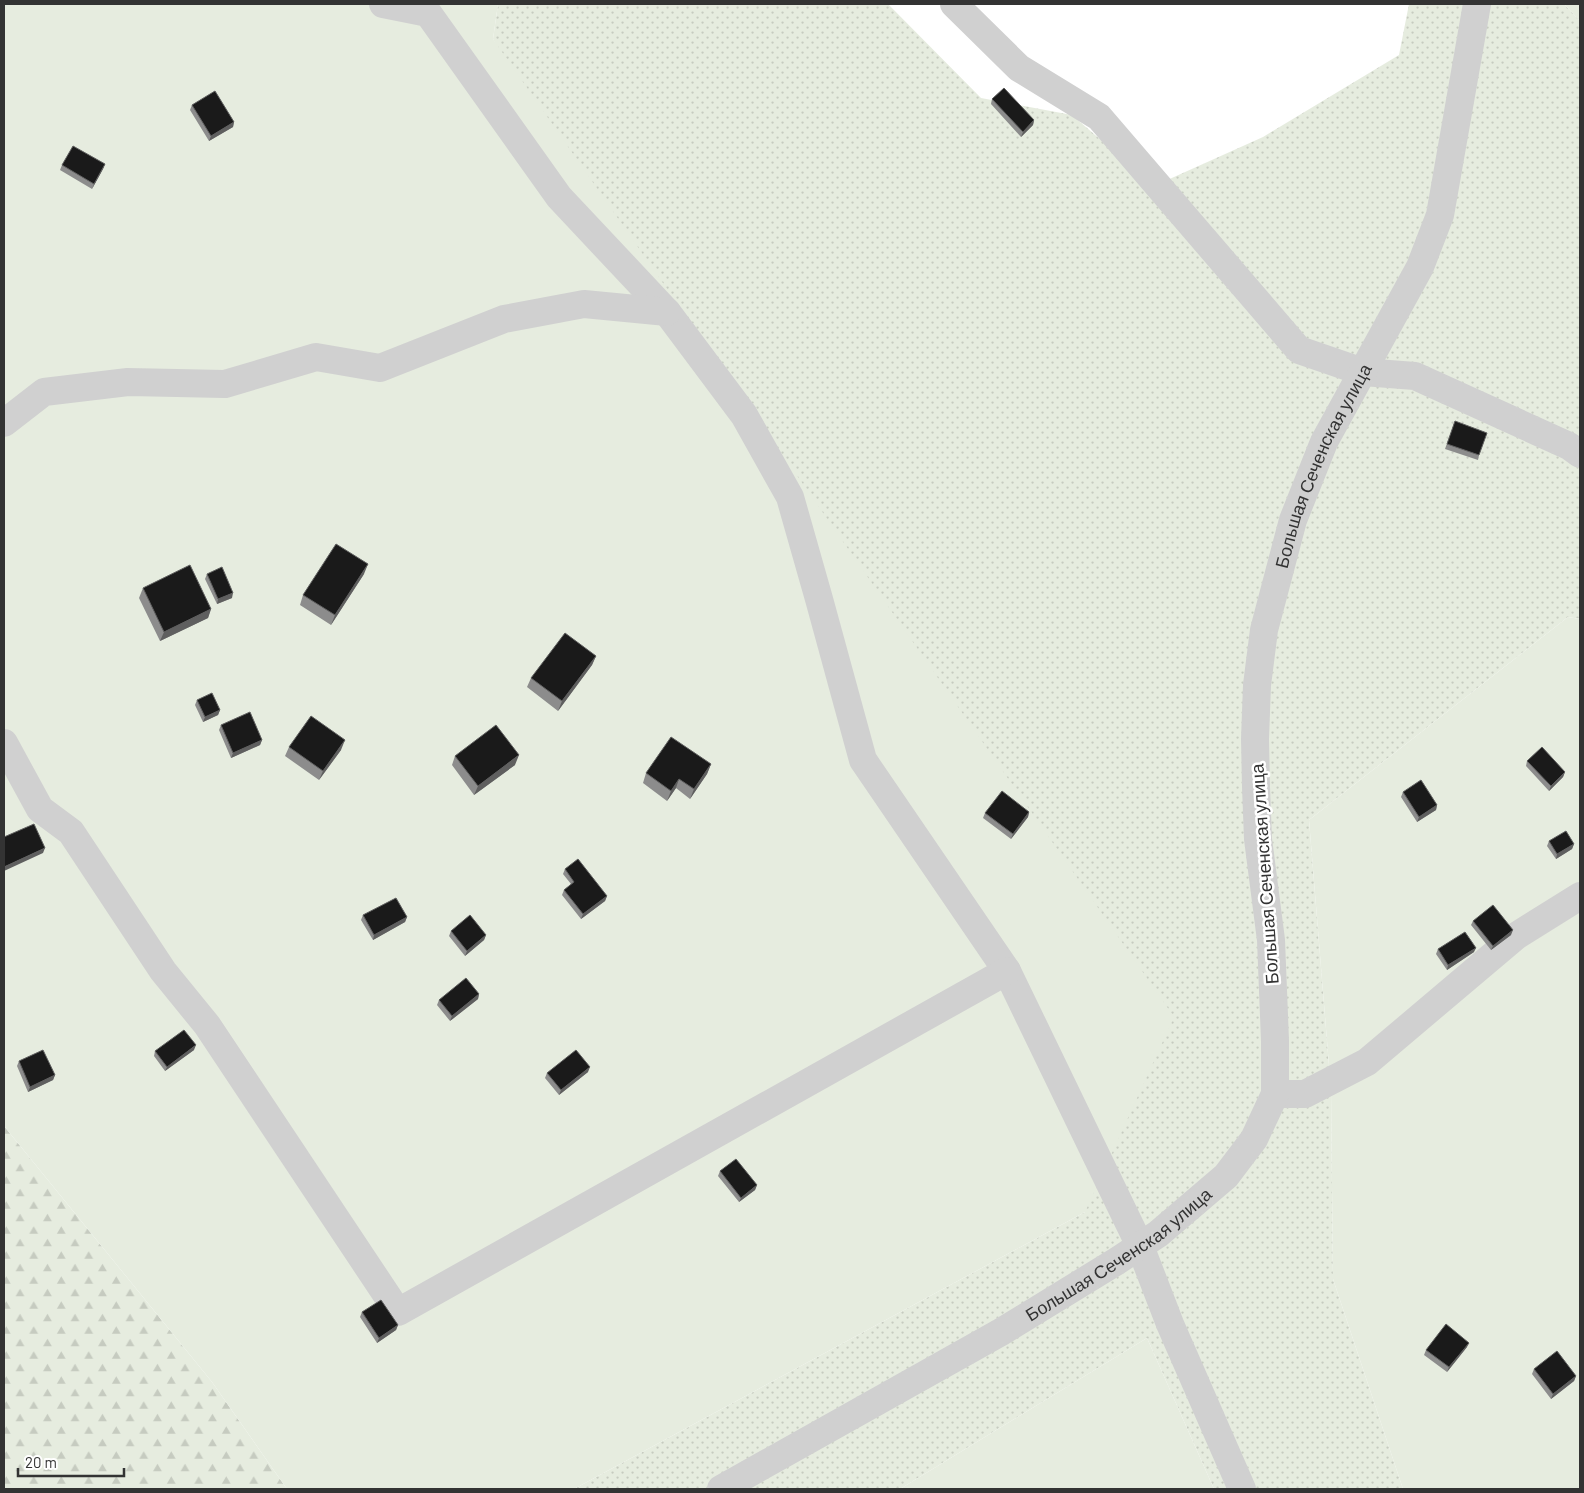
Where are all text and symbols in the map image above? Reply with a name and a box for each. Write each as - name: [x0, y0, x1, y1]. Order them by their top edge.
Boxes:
- street label: Большая Сеченская улица: [1270, 359, 1376, 570]
- street label: Большая Сеченская улица: [1245, 762, 1283, 985]
- street label: Большая Сеченская улица: [1021, 1182, 1216, 1325]
- scale bar: [18, 1446, 124, 1478]
- text: 20 m: [25, 1453, 57, 1471]

